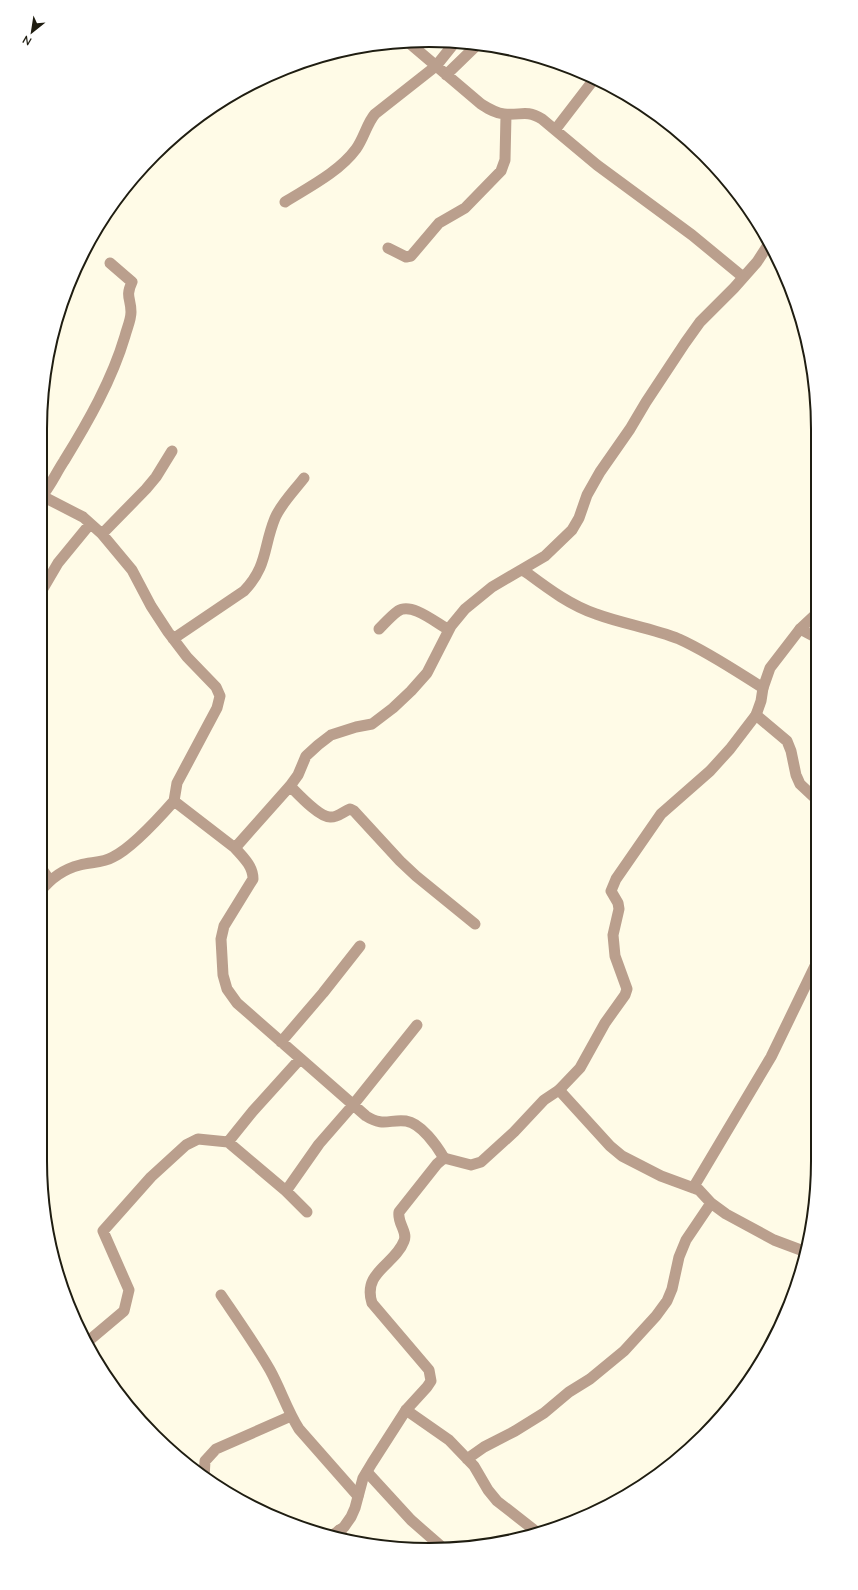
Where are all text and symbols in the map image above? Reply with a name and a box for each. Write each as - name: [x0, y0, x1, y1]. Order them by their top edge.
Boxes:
- north arrow: [12, 12, 52, 52]
- text: N: [20, 32, 35, 49]

